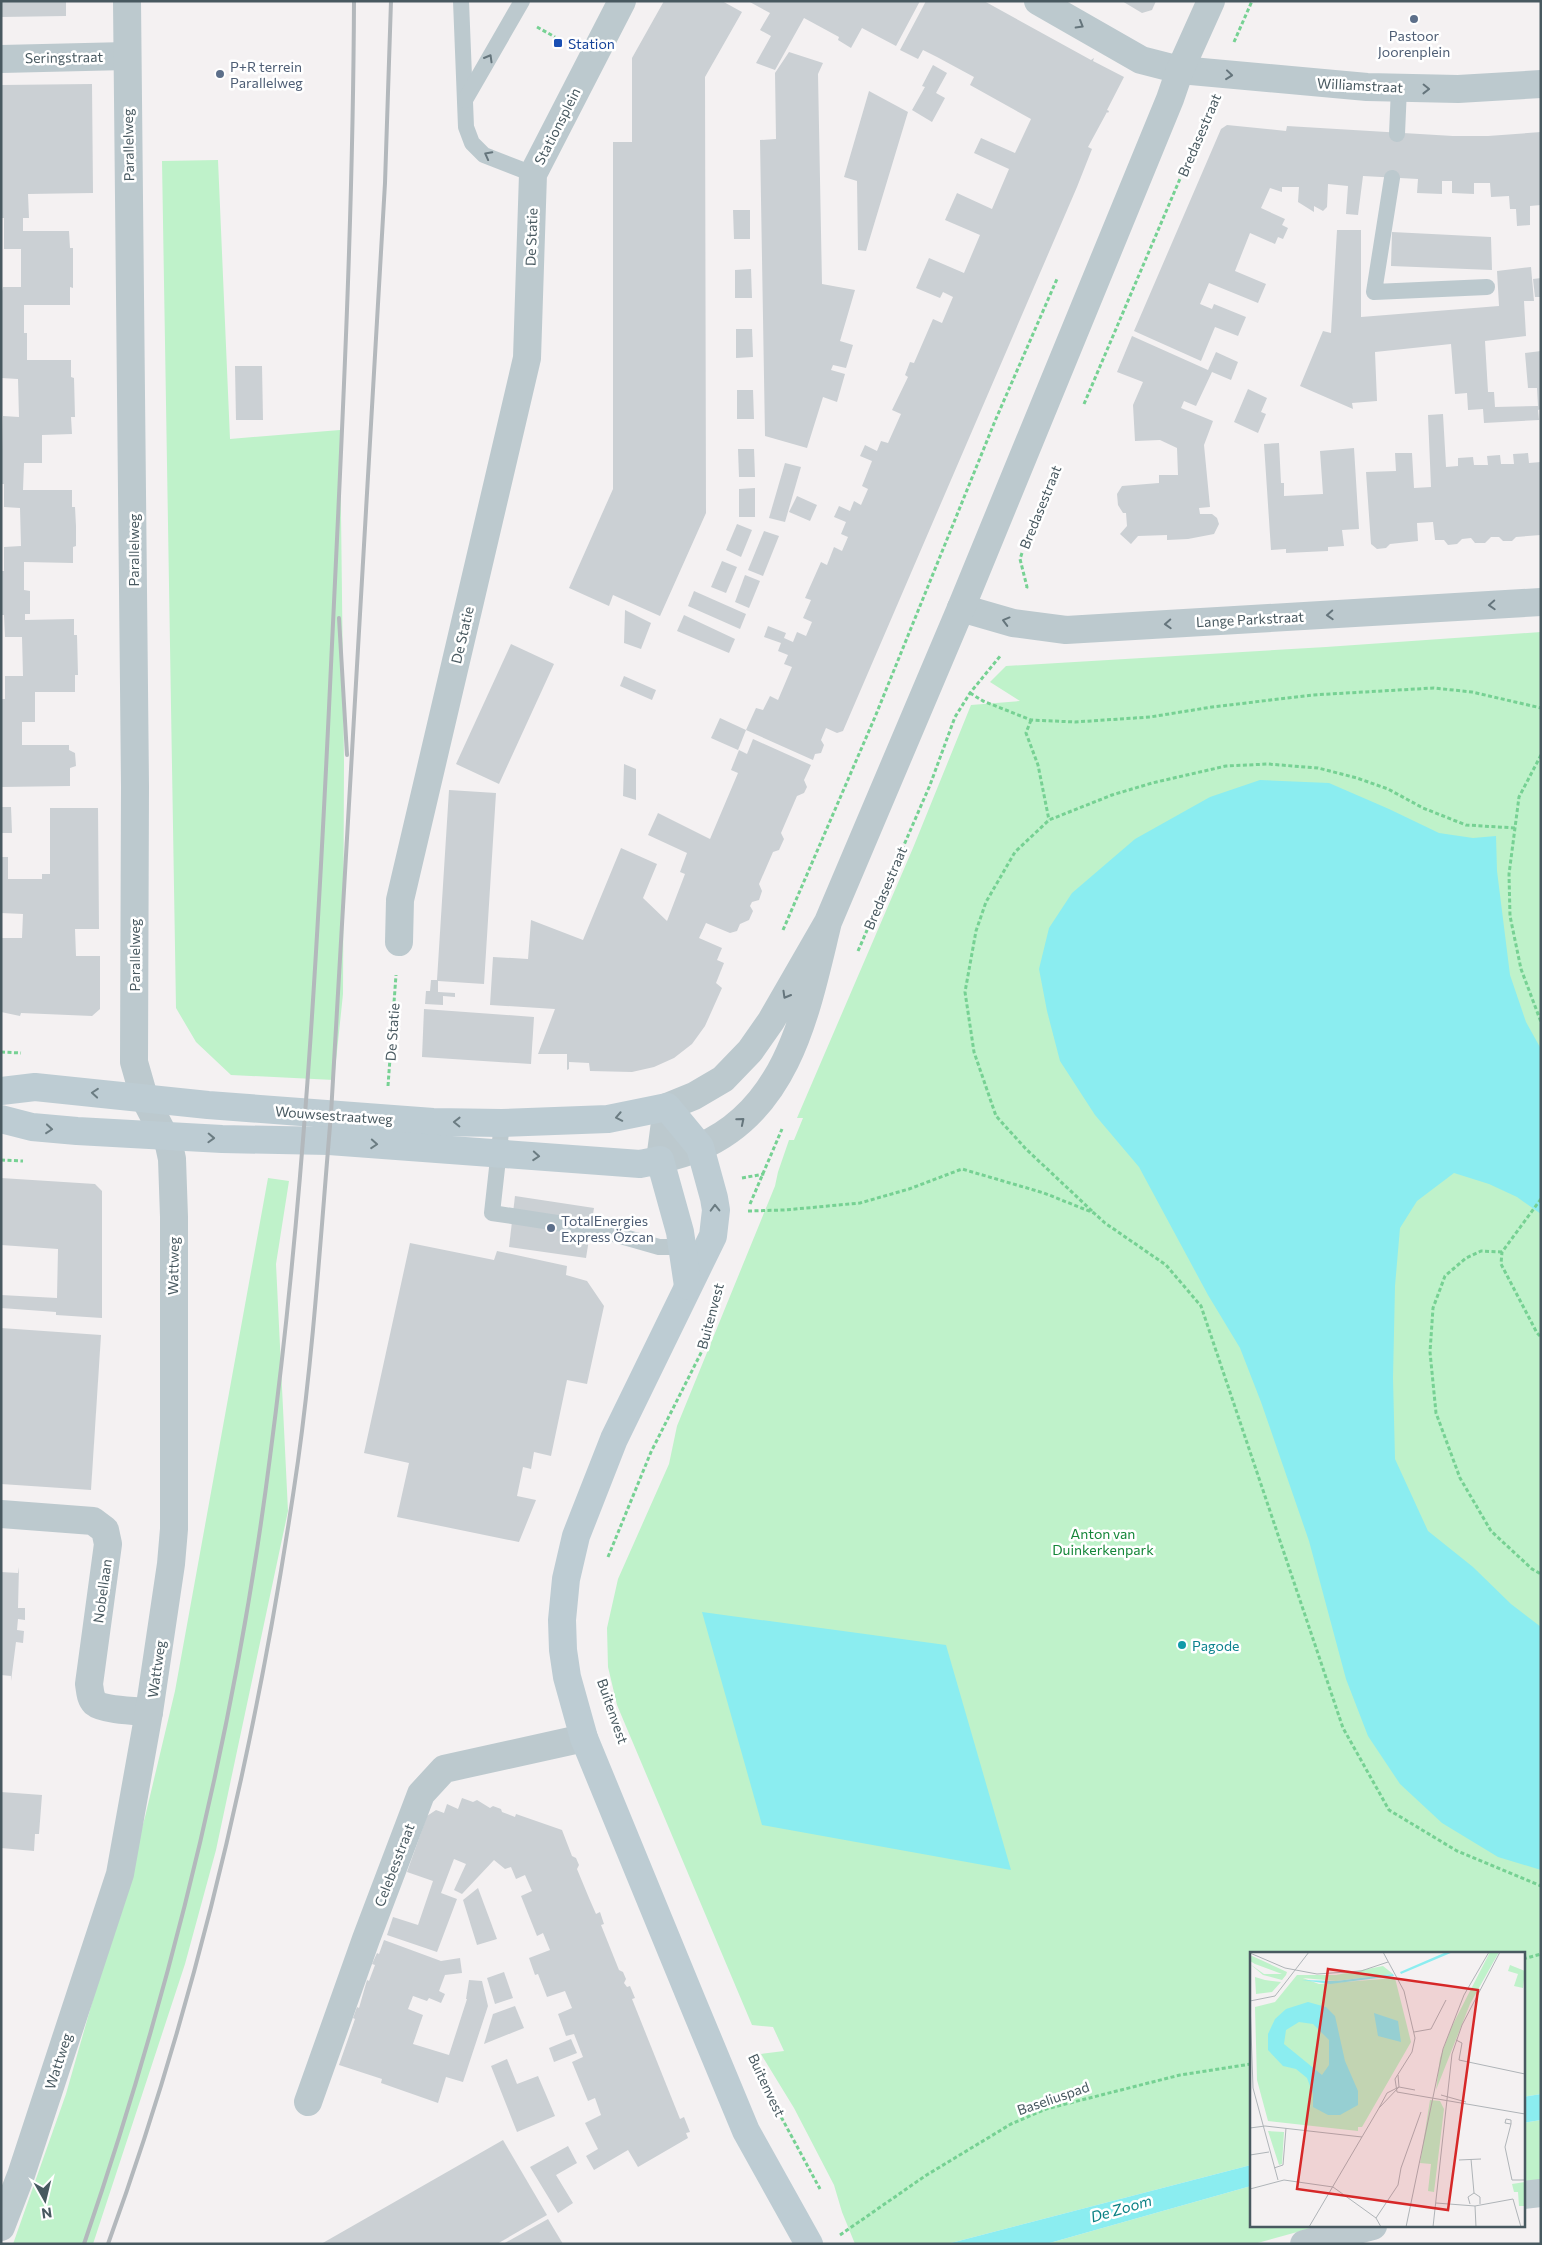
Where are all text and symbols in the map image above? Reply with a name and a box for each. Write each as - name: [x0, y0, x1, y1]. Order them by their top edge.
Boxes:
- marker: Pastoor Joorenplein: [1408, 13, 1420, 25]
- one-way arrow: [1075, 19, 1084, 29]
- place label: Pastoor Joorenplein: [1378, 27, 1450, 60]
- place label: Station: [568, 35, 615, 52]
- marker: Station: [552, 37, 564, 49]
- street label: Seringstraat: [25, 48, 104, 66]
- one-way arrow: [483, 54, 493, 63]
- place label: P+R terrein Parallelweg: [230, 58, 303, 91]
- marker: P+R terrein Parallelweg: [214, 68, 226, 80]
- one-way arrow: [1225, 69, 1233, 80]
- street label: Williamstraat: [1317, 74, 1404, 96]
- one-way arrow: [1422, 83, 1430, 94]
- street label: Stationsplein: [530, 85, 584, 167]
- street label: Bredasestraat: [1174, 91, 1224, 179]
- street label: Parallelweg: [119, 108, 137, 182]
- one-way arrow: [484, 151, 493, 161]
- street label: De Statie: [521, 208, 541, 266]
- street label: Bredasestraat: [1015, 462, 1065, 551]
- street label: Parallelweg: [125, 513, 142, 586]
- one-way arrow: [1488, 600, 1496, 611]
- street label: De Statie: [447, 605, 477, 665]
- street label: Lange Parkstraat: [1196, 608, 1305, 630]
- one-way arrow: [1326, 609, 1334, 620]
- one-way arrow: [1002, 616, 1011, 627]
- one-way arrow: [1163, 619, 1171, 630]
- street label: Bredasestraat: [860, 844, 910, 932]
- street label: Parallelweg: [126, 918, 143, 991]
- one-way arrow: [782, 989, 792, 998]
- street label: De Statie: [381, 1002, 403, 1062]
- one-way arrow: [91, 1088, 99, 1099]
- street label: Wouwsestraatweg: [274, 1102, 394, 1128]
- one-way arrow: [615, 1111, 624, 1121]
- one-way arrow: [453, 1117, 460, 1127]
- one-way arrow: [735, 1118, 744, 1127]
- one-way arrow: [45, 1123, 53, 1134]
- one-way arrow: [207, 1133, 215, 1144]
- one-way arrow: [370, 1139, 378, 1150]
- one-way arrow: [532, 1150, 540, 1161]
- one-way arrow: [710, 1204, 720, 1212]
- place label: TotalEnergies Express Özcan: [561, 1212, 654, 1245]
- marker: TotalEnergies Express Özcan: [545, 1222, 557, 1234]
- street label: Wattweg: [164, 1236, 182, 1295]
- street label: Buitenvest: [693, 1281, 727, 1351]
- park label: Anton van Duinkerkenpark: [1052, 1525, 1154, 1558]
- street label: Nobellaan: [89, 1558, 115, 1624]
- place label: Pagode: [1192, 1637, 1239, 1654]
- street label: Wattweg: [144, 1639, 169, 1699]
- marker: Pagode: [1176, 1639, 1188, 1651]
- street label: Buitenvest: [594, 1676, 632, 1746]
- street label: Celebesstraat: [370, 1821, 418, 1909]
- inset map: [1250, 1952, 1524, 2228]
- street label: Wattweg: [41, 2030, 75, 2091]
- street label: Buitenvest: [745, 2051, 789, 2120]
- street label: Baseliuspad: [1015, 2078, 1091, 2118]
- north arrow: [20, 2175, 70, 2225]
- water label: De Zoom: [1088, 2191, 1154, 2225]
- text: N: [40, 2204, 53, 2223]

